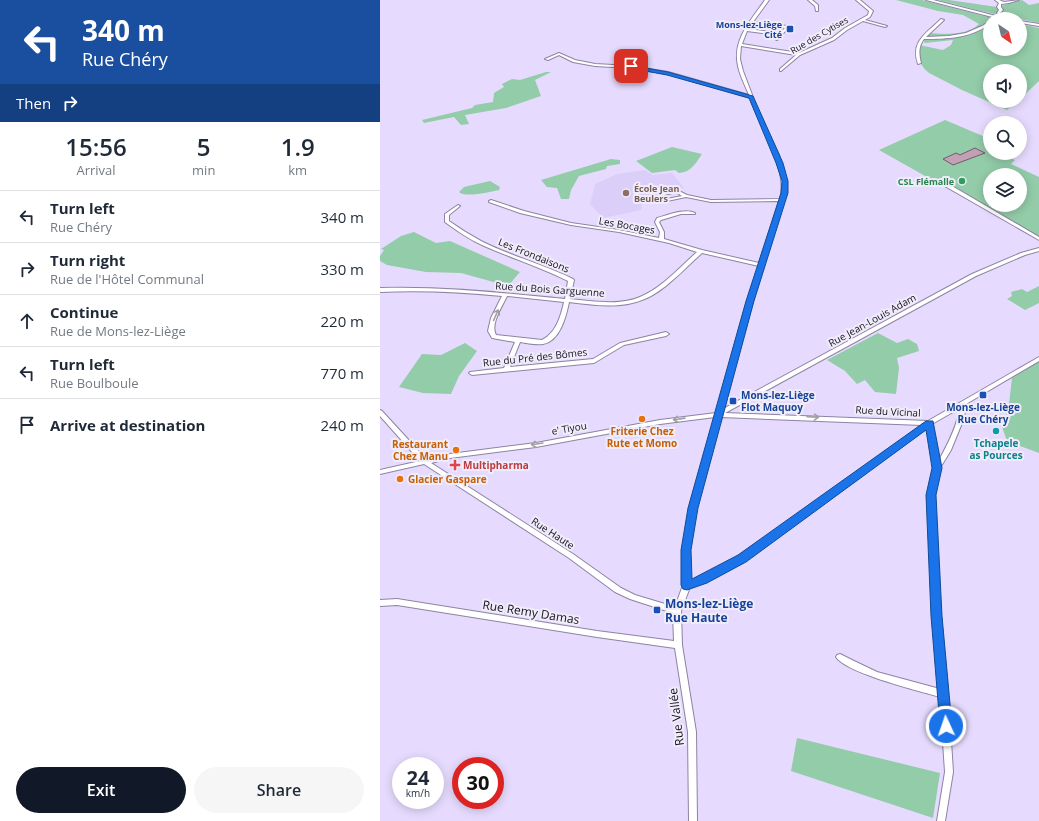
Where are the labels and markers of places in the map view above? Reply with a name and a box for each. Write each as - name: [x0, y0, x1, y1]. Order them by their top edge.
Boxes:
- place label: Mons-lez-Liège Cité: [716, 18, 782, 41]
- marker: Mons-lez-Liège Cité: [785, 24, 795, 34]
- pin: [614, 49, 648, 83]
- place label: CSL Flémalle: [898, 175, 954, 188]
- marker: CSL Flémalle: [957, 176, 967, 186]
- place label: École Jean Beulers: [634, 182, 679, 205]
- marker: École Jean Beulers: [621, 188, 631, 198]
- place label: Mons-lez-Liège Flot Maquoy: [741, 388, 815, 414]
- marker: Mons-lez-Liège Rue Chéry: [978, 390, 988, 400]
- marker: Mons-lez-Liège Flot Maquoy: [728, 396, 738, 406]
- place label: Mons-lez-Liège Rue Chéry: [946, 400, 1020, 426]
- marker: Friterie Chez Rute et Momo: [637, 414, 647, 424]
- place label: Friterie Chez Rute et Momo: [607, 424, 677, 450]
- marker: Tchapele as Pources: [991, 426, 1001, 436]
- place label: Tchapele as Pources: [969, 436, 1023, 462]
- place label: Restaurant Chez Manu: [392, 437, 449, 463]
- marker: Restaurant Chez Manu: [451, 445, 461, 455]
- place label: Multipharma: [463, 458, 529, 472]
- marker: Multipharma: [450, 460, 460, 470]
- place label: Glacier Gaspare: [408, 472, 487, 486]
- marker: Glacier Gaspare: [395, 474, 405, 484]
- place label: Mons-lez-Liège Rue Haute: [665, 595, 753, 626]
- marker: Mons-lez-Liège Rue Haute: [652, 605, 662, 615]

